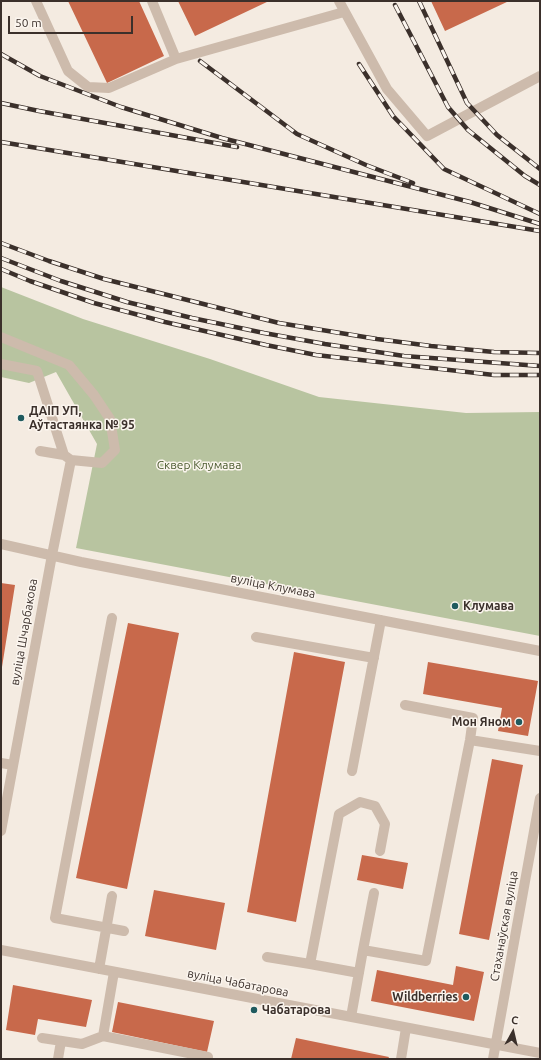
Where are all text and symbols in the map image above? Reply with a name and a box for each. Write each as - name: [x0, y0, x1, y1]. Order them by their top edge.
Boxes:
- scale bar: [10, 8, 135, 34]
- text: 50 m: [15, 16, 42, 29]
- place label: ДАІП УП, Аўтастаянка № 95: [29, 404, 135, 432]
- marker: ДАІП УП, Аўтастаянка № 95: [16, 413, 26, 423]
- park label: Сквер Клумава: [157, 458, 241, 472]
- street label: вуліца Клумава: [229, 571, 317, 601]
- street label: вуліца Шчарбакова: [8, 578, 40, 686]
- place label: Клумава: [463, 599, 514, 613]
- marker: Клумава: [450, 601, 460, 611]
- place label: Мон Яном: [452, 715, 511, 729]
- marker: Мон Яном: [514, 717, 524, 727]
- street label: Стаханаўская вуліца: [487, 869, 521, 983]
- street label: вуліца Чабатарова: [186, 966, 290, 1000]
- place label: Wildberries: [392, 990, 458, 1004]
- marker: Wildberries: [461, 992, 471, 1002]
- place label: Чабатарова: [262, 1003, 331, 1017]
- marker: Чабатарова: [249, 1005, 259, 1015]
- north arrow: [493, 1012, 533, 1052]
- text: С: [510, 1014, 519, 1027]

